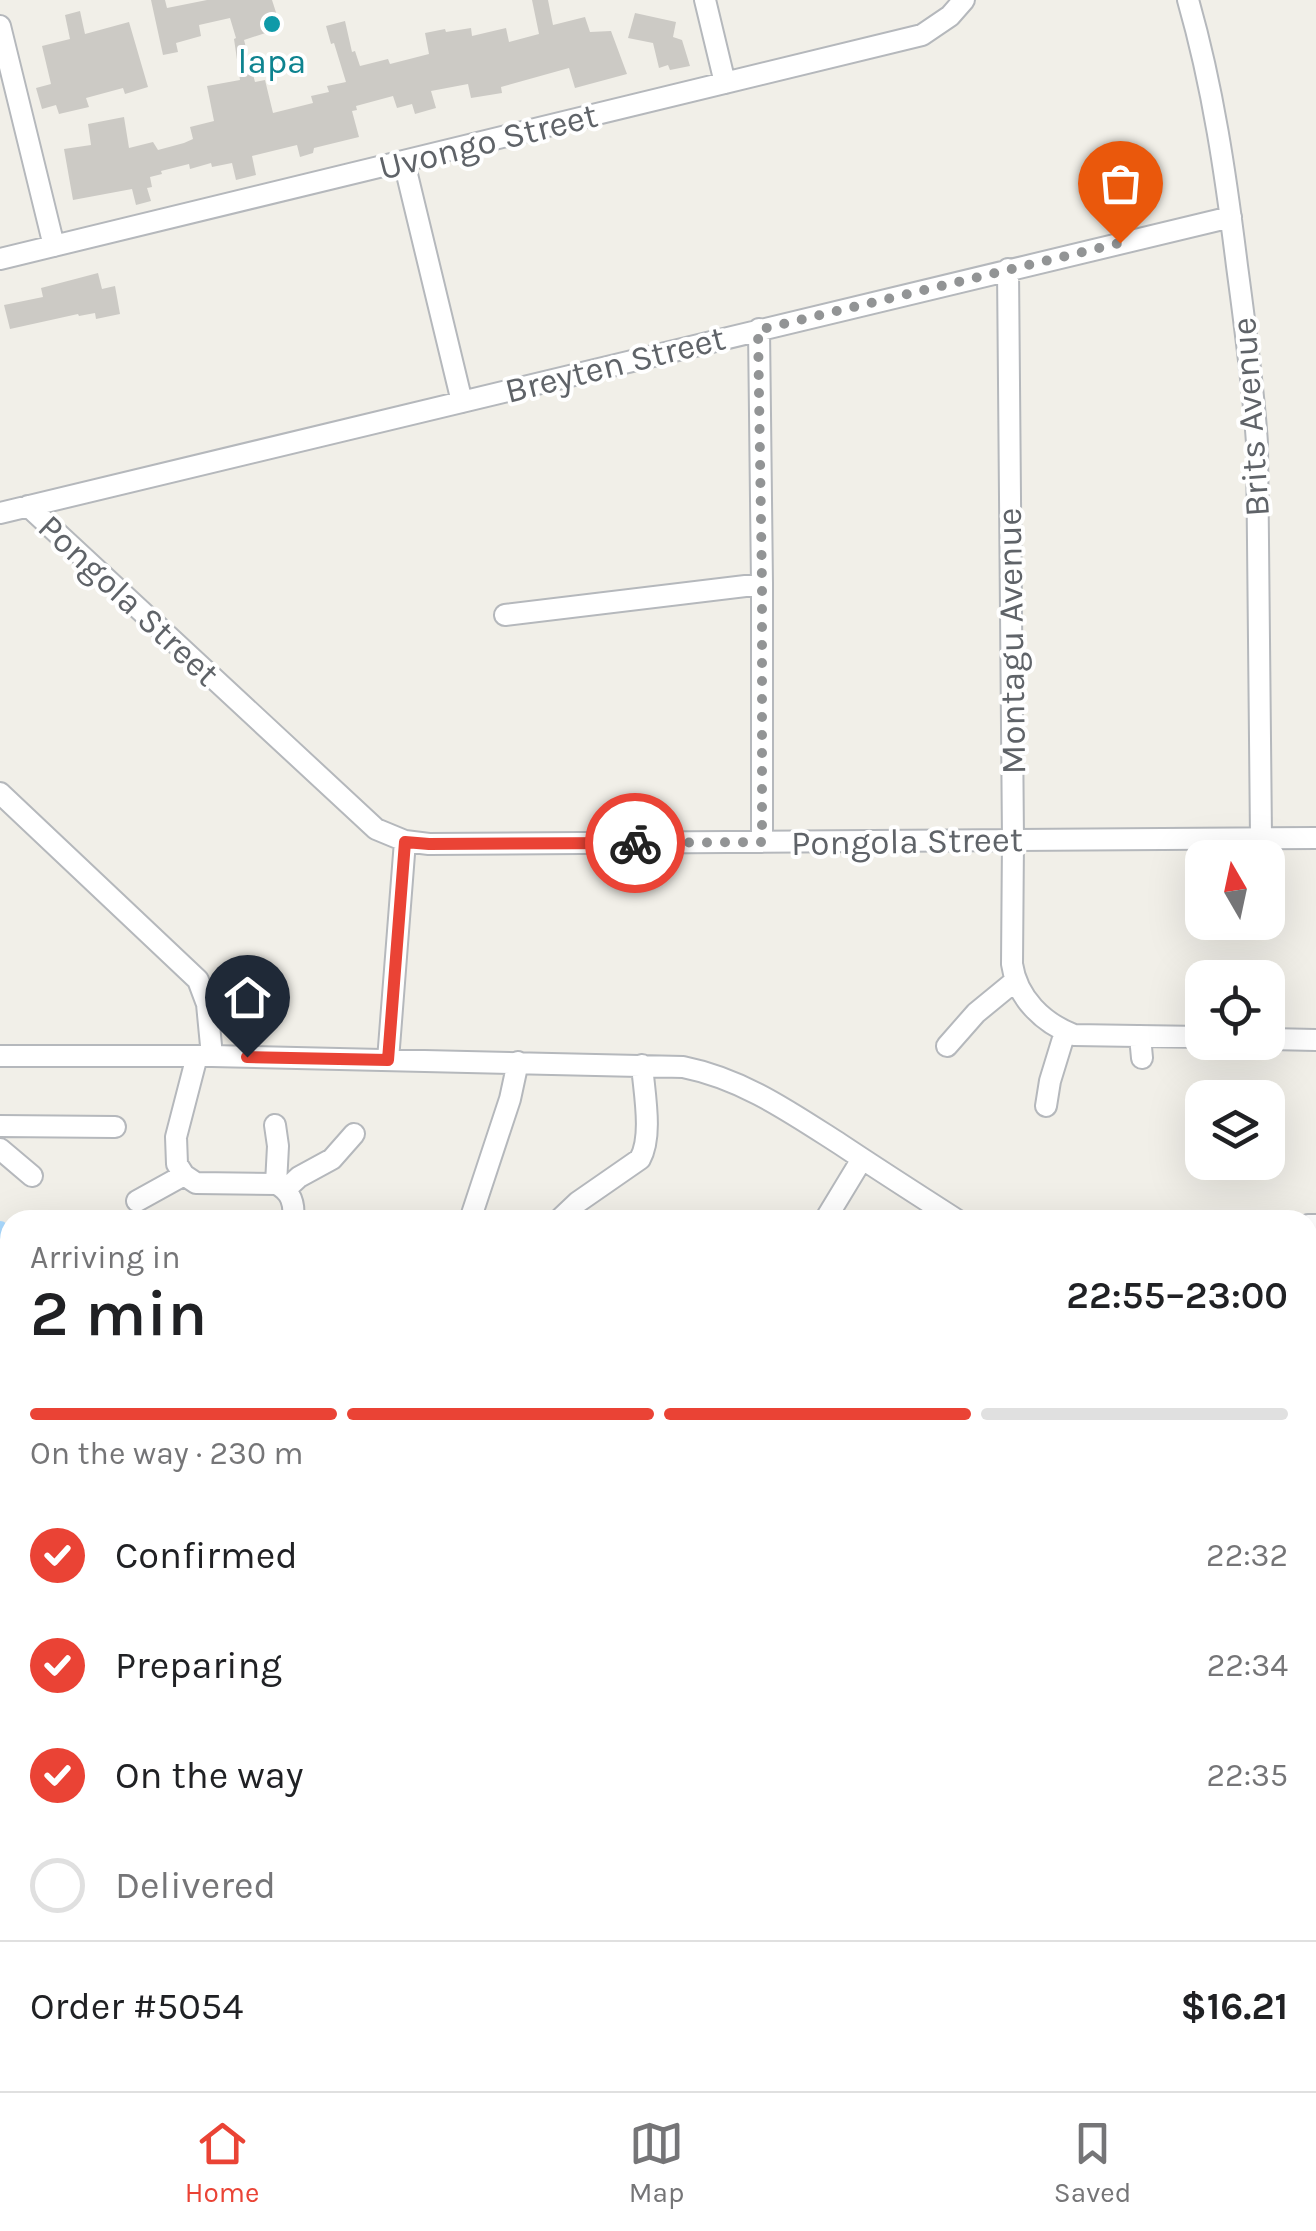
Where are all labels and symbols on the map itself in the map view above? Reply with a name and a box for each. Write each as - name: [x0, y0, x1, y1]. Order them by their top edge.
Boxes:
- marker: lapa: [261, 13, 283, 35]
- place label: lapa: [238, 41, 306, 82]
- street label: Uvongo Street: [375, 95, 602, 188]
- pin: [1078, 141, 1163, 244]
- street label: Brits Avenue: [1223, 316, 1278, 518]
- street label: Breyten Street: [501, 317, 729, 412]
- street label: Pongola Street: [30, 506, 227, 694]
- street label: Montagu Avenue: [989, 507, 1034, 775]
- courier: [585, 793, 685, 893]
- street label: Pongola Street: [791, 819, 1023, 864]
- north arrow: [1185, 840, 1285, 940]
- pin: [205, 955, 290, 1058]

